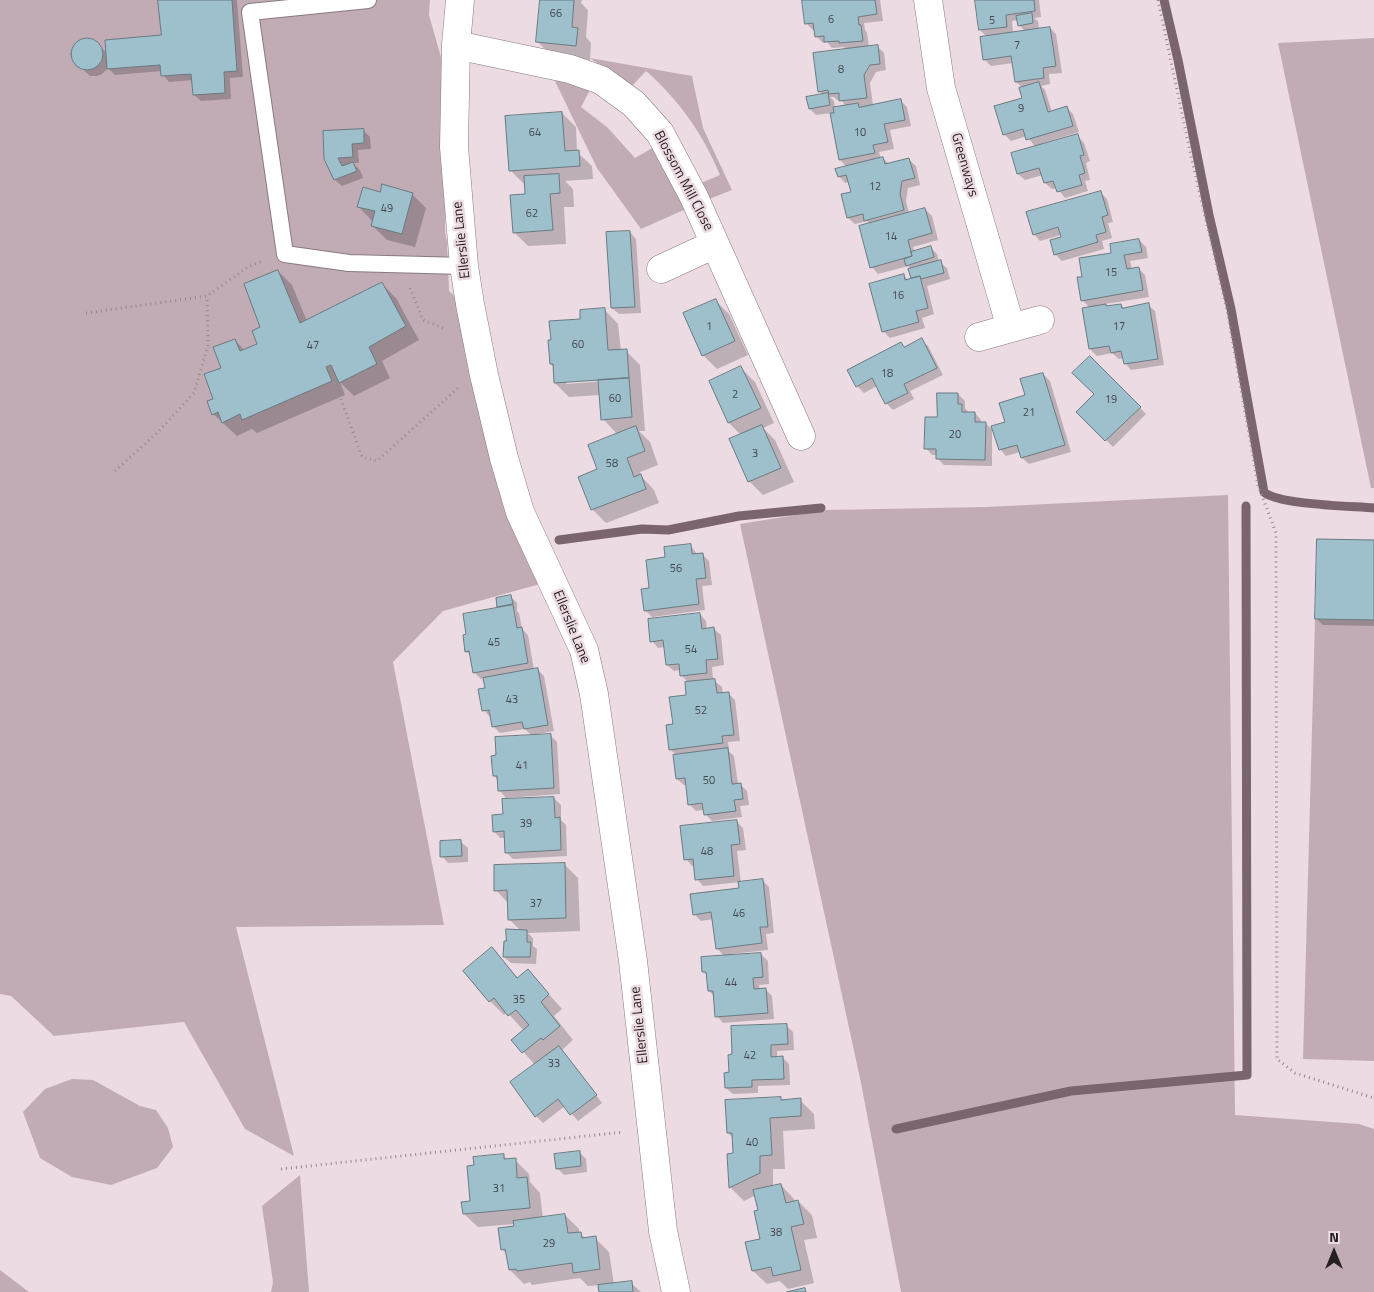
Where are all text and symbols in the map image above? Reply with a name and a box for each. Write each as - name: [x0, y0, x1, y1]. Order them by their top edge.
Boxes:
- house number: 66: [550, 7, 562, 21]
- house number: 6: [828, 13, 834, 27]
- house number: 5: [989, 14, 995, 28]
- house number: 7: [1014, 39, 1020, 53]
- house number: 8: [838, 63, 844, 77]
- house number: 9: [1018, 102, 1024, 116]
- house number: 64: [529, 126, 541, 140]
- house number: 10: [854, 126, 866, 140]
- street label: Blossom Mill Close: [650, 128, 716, 234]
- street label: Greenways: [947, 131, 981, 199]
- house number: 12: [869, 180, 881, 194]
- street label: Ellerslie Lane: [450, 201, 474, 279]
- house number: 49: [381, 202, 393, 216]
- house number: 62: [526, 207, 538, 221]
- house number: 14: [885, 230, 897, 244]
- house number: 15: [1105, 266, 1117, 280]
- house number: 16: [892, 289, 904, 303]
- house number: 1: [706, 320, 712, 334]
- house number: 17: [1113, 320, 1125, 334]
- house number: 60: [572, 338, 584, 352]
- house number: 47: [307, 339, 319, 353]
- house number: 18: [881, 367, 893, 381]
- house number: 2: [732, 388, 738, 402]
- house number: 60: [609, 392, 621, 406]
- house number: 19: [1105, 393, 1117, 407]
- house number: 21: [1023, 406, 1035, 420]
- house number: 20: [949, 428, 961, 442]
- house number: 3: [752, 447, 758, 461]
- house number: 58: [606, 457, 618, 471]
- house number: 56: [670, 562, 682, 576]
- street label: Ellerslie Lane: [549, 588, 593, 666]
- house number: 45: [488, 636, 500, 650]
- house number: 54: [685, 643, 697, 657]
- house number: 43: [506, 693, 518, 707]
- house number: 52: [695, 704, 707, 718]
- house number: 41: [516, 759, 528, 773]
- house number: 50: [703, 774, 715, 788]
- house number: 39: [520, 817, 532, 831]
- house number: 48: [701, 845, 713, 859]
- house number: 37: [530, 897, 542, 911]
- house number: 46: [733, 907, 745, 921]
- house number: 44: [725, 976, 737, 990]
- street label: Ellerslie Lane: [628, 986, 652, 1064]
- house number: 35: [513, 993, 525, 1007]
- house number: 42: [744, 1049, 756, 1063]
- house number: 33: [548, 1057, 560, 1071]
- house number: 40: [746, 1136, 758, 1150]
- house number: 31: [493, 1182, 505, 1196]
- house number: 38: [770, 1226, 782, 1240]
- text: N: [1329, 1226, 1339, 1247]
- north arrow: [1309, 1227, 1359, 1277]
- house number: 29: [543, 1237, 555, 1251]

